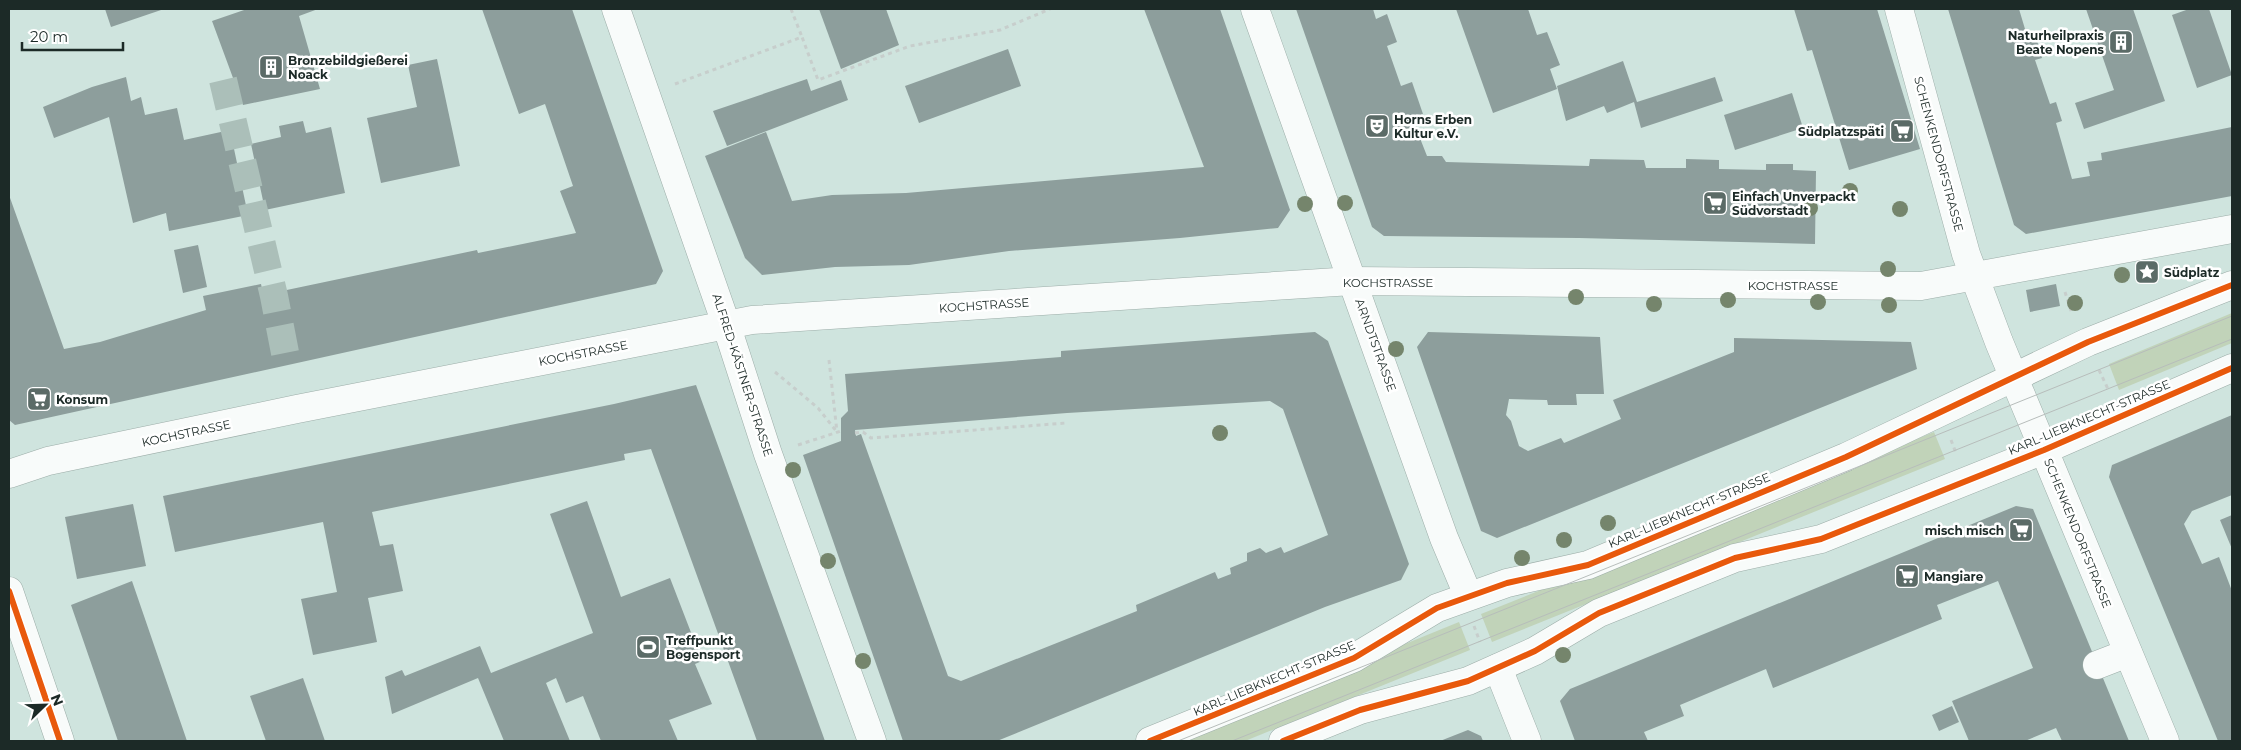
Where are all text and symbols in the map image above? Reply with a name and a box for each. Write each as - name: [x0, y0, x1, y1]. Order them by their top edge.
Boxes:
- scale bar: [22, 20, 124, 52]
- text: 20 m: [30, 27, 68, 46]
- place label: Naturheilpraxis Beate Nopens: [2008, 28, 2105, 57]
- building icon: Naturheilpraxis Beate Nopens: [2108, 29, 2134, 55]
- place label: Bronzebildgießerei Noack: [288, 53, 408, 82]
- building icon: Bronzebildgießerei Noack: [258, 54, 284, 80]
- street label: SCHENKENDORFSTRASSE: [1911, 75, 1967, 233]
- place label: Horns Erben Kultur e.V.: [1394, 112, 1472, 141]
- theatre icon: Horns Erben Kultur e.V.: [1364, 113, 1390, 139]
- supermarket icon: Südplatzspäti: [1889, 118, 1915, 144]
- place label: Südplatzspäti: [1798, 124, 1884, 139]
- place label: Einfach Unverpackt Südvorstadt: [1732, 189, 1857, 218]
- supermarket icon: Einfach Unverpackt Südvorstadt: [1702, 190, 1728, 216]
- place icon: Südplatz: [2134, 259, 2160, 285]
- place label: Südplatz: [2164, 265, 2220, 280]
- street label: KOCHSTRASSE: [1343, 275, 1433, 290]
- street label: KOCHSTRASSE: [1748, 278, 1838, 293]
- street label: ALFRED-KÄSTNER-STRASSE: [710, 292, 776, 458]
- street label: KOCHSTRASSE: [938, 294, 1030, 316]
- street label: ARNDTSTRASSE: [1352, 296, 1400, 394]
- street label: KOCHSTRASSE: [537, 337, 629, 369]
- street label: KARL-LIEBKNECHT-STRASSE: [2006, 376, 2172, 458]
- supermarket icon: Konsum: [26, 386, 52, 412]
- place label: Konsum: [56, 392, 108, 407]
- street label: KOCHSTRASSE: [140, 416, 232, 450]
- street label: SCHENKENDORFSTRASSE: [2041, 456, 2115, 610]
- street label: KARL-LIEBKNECHT-STRASSE: [1606, 469, 1772, 551]
- supermarket icon: misch misch: [2008, 517, 2034, 543]
- place label: misch misch: [1925, 523, 2004, 538]
- supermarket icon: Mangiare: [1894, 563, 1920, 589]
- place label: Mangiare: [1924, 569, 1984, 584]
- place label: Treffpunkt Bogensport: [666, 633, 741, 662]
- sports icon: Treffpunkt Bogensport: [635, 634, 661, 660]
- street label: KARL-LIEBKNECHT-STRASSE: [1191, 637, 1357, 719]
- north arrow: [20, 680, 70, 730]
- text: N: [46, 691, 67, 709]

